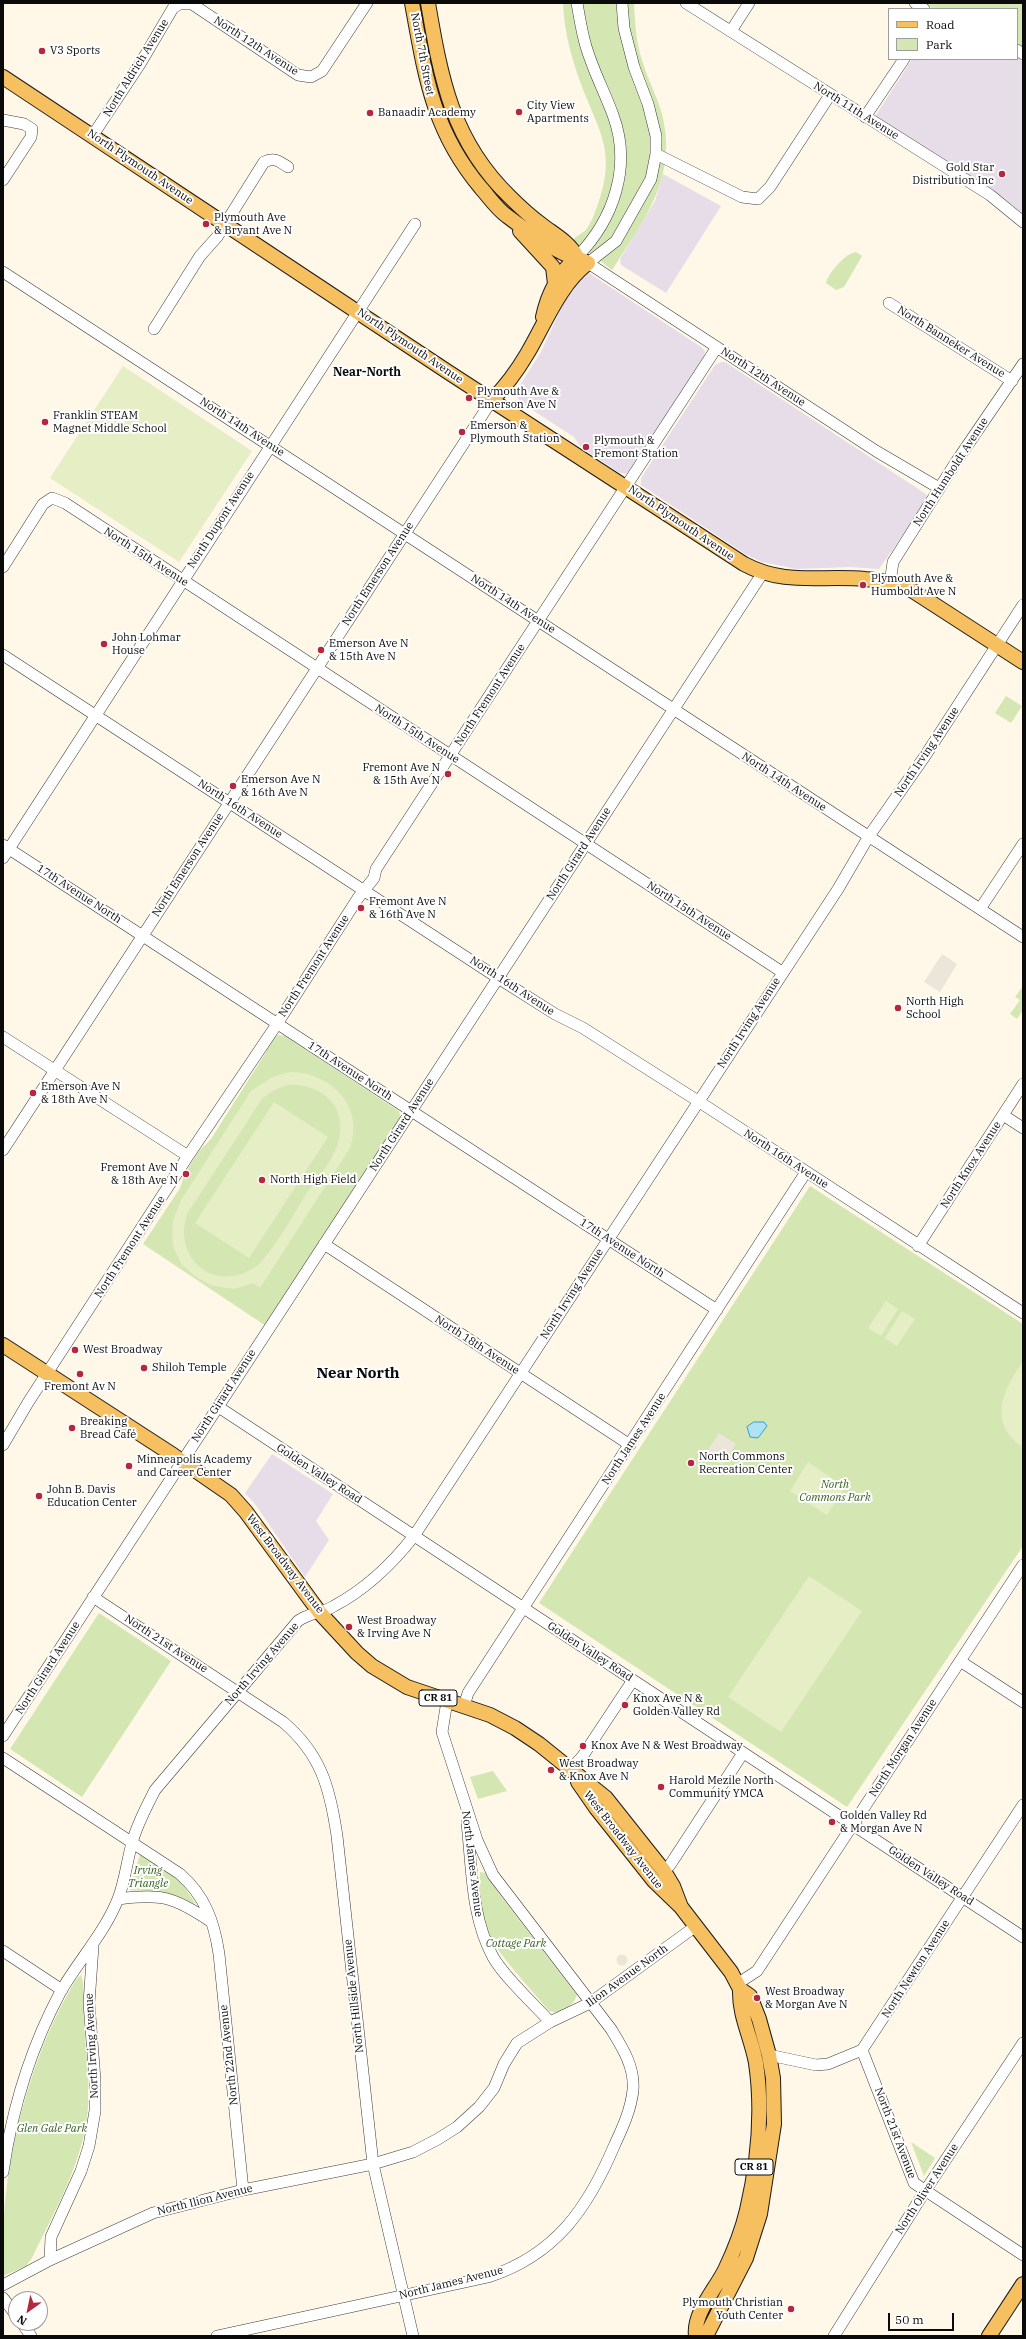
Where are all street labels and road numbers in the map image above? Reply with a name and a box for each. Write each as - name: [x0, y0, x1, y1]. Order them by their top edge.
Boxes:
- street label: North 7th Street: [408, 12, 436, 96]
- street label: North 12th Avenue: [211, 14, 301, 78]
- street label: North Aldrich Avenue: [101, 17, 171, 119]
- street label: North 11th Avenue: [811, 79, 901, 143]
- street label: North Plymouth Avenue: [85, 127, 195, 207]
- street label: North Banneker Avenue: [895, 303, 1007, 381]
- street label: North Plymouth Avenue: [355, 306, 465, 386]
- street label: North 12th Avenue: [718, 345, 808, 409]
- street label: North 14th Avenue: [197, 395, 287, 459]
- street label: North Humboldt Avenue: [911, 415, 991, 529]
- street label: North Dupont Avenue: [185, 469, 257, 571]
- street label: North Plymouth Avenue: [626, 483, 736, 563]
- street label: North Emerson Avenue: [339, 520, 417, 628]
- street label: North 15th Avenue: [101, 525, 191, 589]
- street label: North 14th Avenue: [468, 572, 558, 636]
- street label: North Fremont Avenue: [452, 641, 528, 749]
- street label: North 15th Avenue: [372, 702, 462, 766]
- street label: North Irving Avenue: [892, 705, 962, 799]
- street label: North 14th Avenue: [739, 750, 829, 814]
- street label: North 16th Avenue: [195, 777, 285, 841]
- street label: North Girard Avenue: [544, 805, 614, 903]
- street label: North Emerson Avenue: [149, 811, 227, 919]
- street label: 17th Avenue North: [34, 862, 124, 926]
- street label: North 15th Avenue: [644, 879, 734, 943]
- street label: North Fremont Avenue: [276, 912, 352, 1020]
- street label: North 16th Avenue: [467, 954, 557, 1018]
- street label: North Irving Avenue: [715, 975, 783, 1071]
- street label: 17th Avenue North: [305, 1039, 395, 1103]
- street label: North Girard Avenue: [367, 1076, 437, 1174]
- street label: North Knox Avenue: [938, 1119, 1004, 1211]
- street label: North 16th Avenue: [741, 1127, 831, 1191]
- street label: North Fremont Avenue: [92, 1193, 168, 1301]
- street label: 17th Avenue North: [577, 1216, 667, 1280]
- street label: North Irving Avenue: [538, 1246, 606, 1342]
- street label: North 18th Avenue: [432, 1313, 522, 1377]
- street label: North Girard Avenue: [189, 1347, 259, 1445]
- street label: North James Avenue: [599, 1391, 669, 1487]
- street label: Golden Valley Road: [274, 1441, 364, 1507]
- street label: West Broadway Avenue: [243, 1512, 327, 1616]
- street label: North 21st Avenue: [122, 1612, 210, 1676]
- street label: North Girard Avenue: [13, 1619, 83, 1717]
- street label: Golden Valley Road: [545, 1619, 635, 1685]
- street label: North Irving Avenue: [222, 1620, 302, 1708]
- road number: CR 81: [419, 1690, 457, 1706]
- street label: North Morgan Avenue: [866, 1697, 940, 1799]
- street label: West Broadway Avenue: [581, 1788, 665, 1892]
- street label: North James Avenue: [459, 1810, 485, 1918]
- street label: Golden Valley Road: [886, 1843, 976, 1909]
- street label: North Newton Avenue: [879, 1917, 953, 2021]
- street label: North Hillside Avenue: [341, 1938, 367, 2054]
- street label: Ilion Avenue North: [583, 1942, 671, 2010]
- street label: North Irving Avenue: [83, 1993, 101, 2099]
- street label: North 22nd Avenue: [217, 2004, 241, 2106]
- street label: North 21st Avenue: [872, 2086, 918, 2180]
- street label: North Oliver Avenue: [893, 2141, 961, 2237]
- road number: CR 81: [735, 2159, 773, 2175]
- street label: North Ilion Avenue: [156, 2182, 254, 2218]
- street label: North James Avenue: [398, 2264, 504, 2302]

